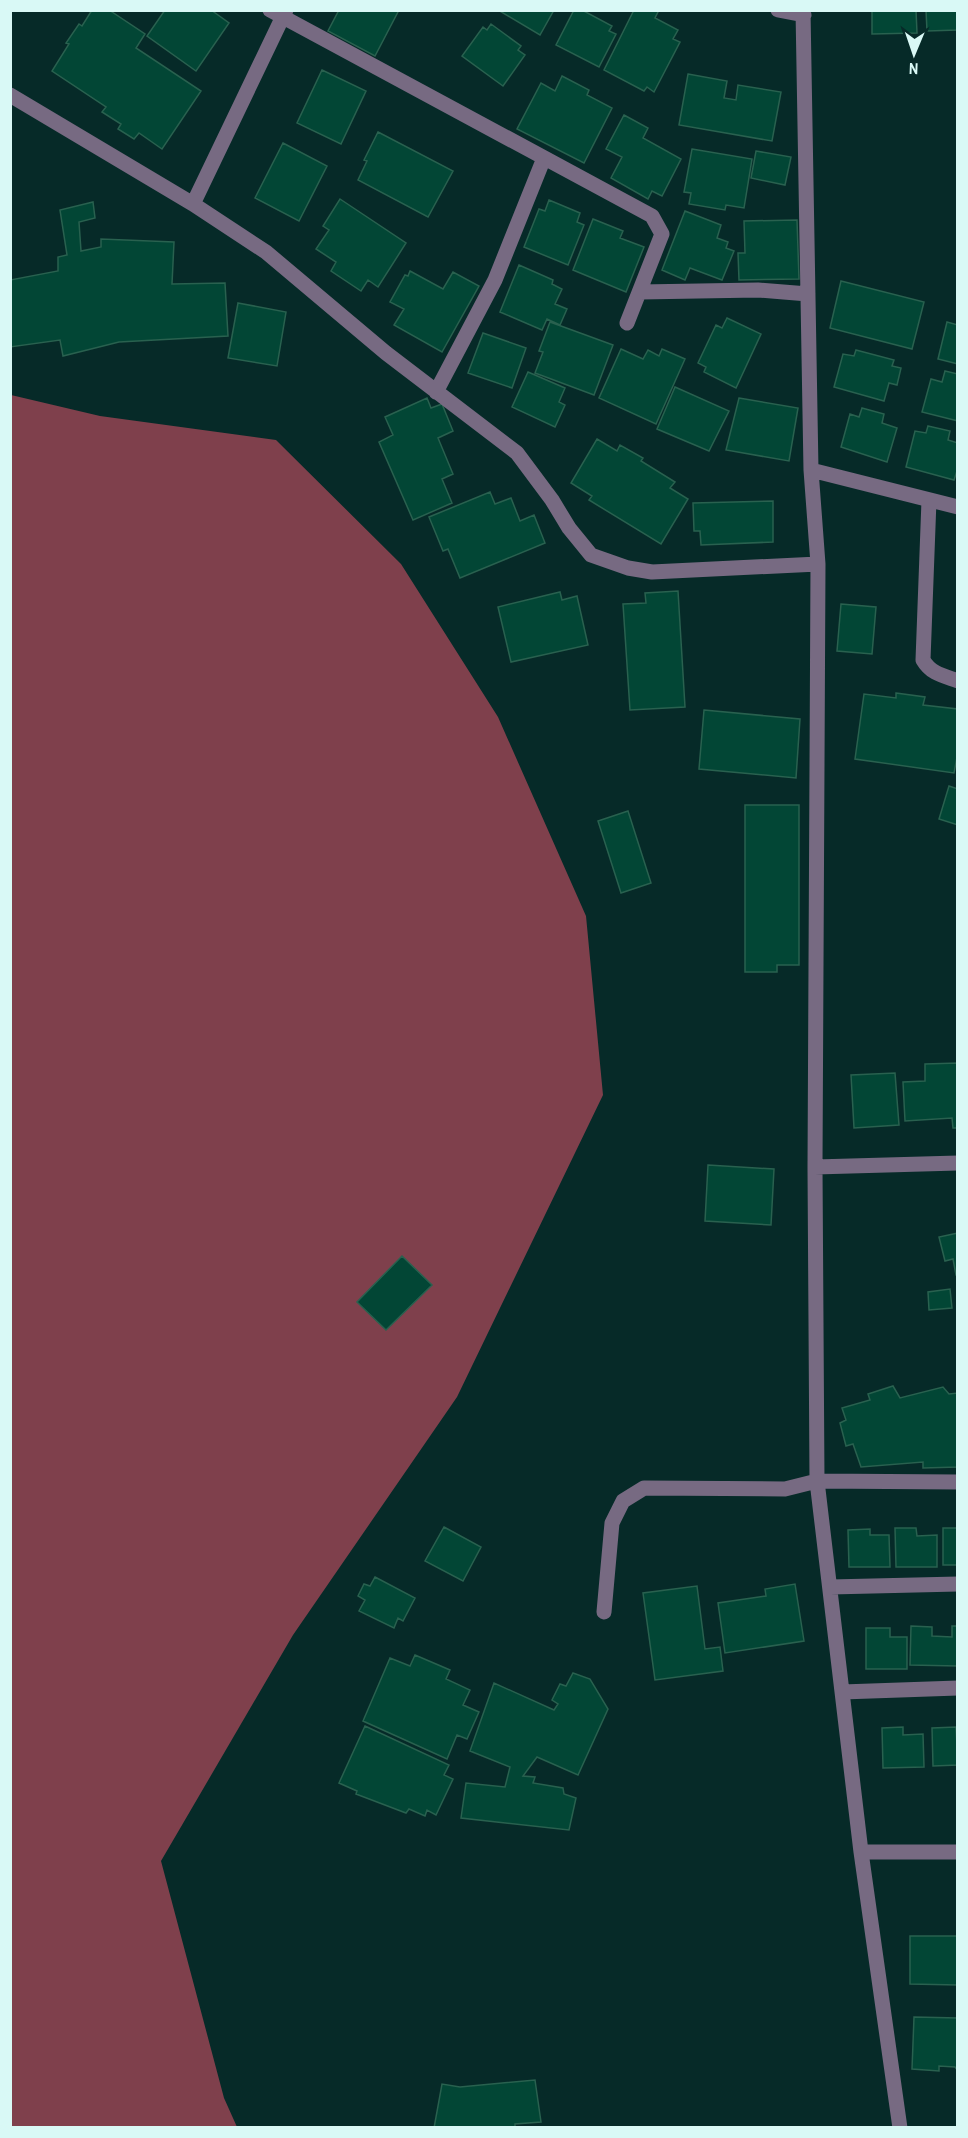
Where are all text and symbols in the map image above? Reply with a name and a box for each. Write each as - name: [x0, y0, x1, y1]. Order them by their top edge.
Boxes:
- north arrow: [884, 24, 944, 84]
- text: N: [908, 58, 919, 80]

